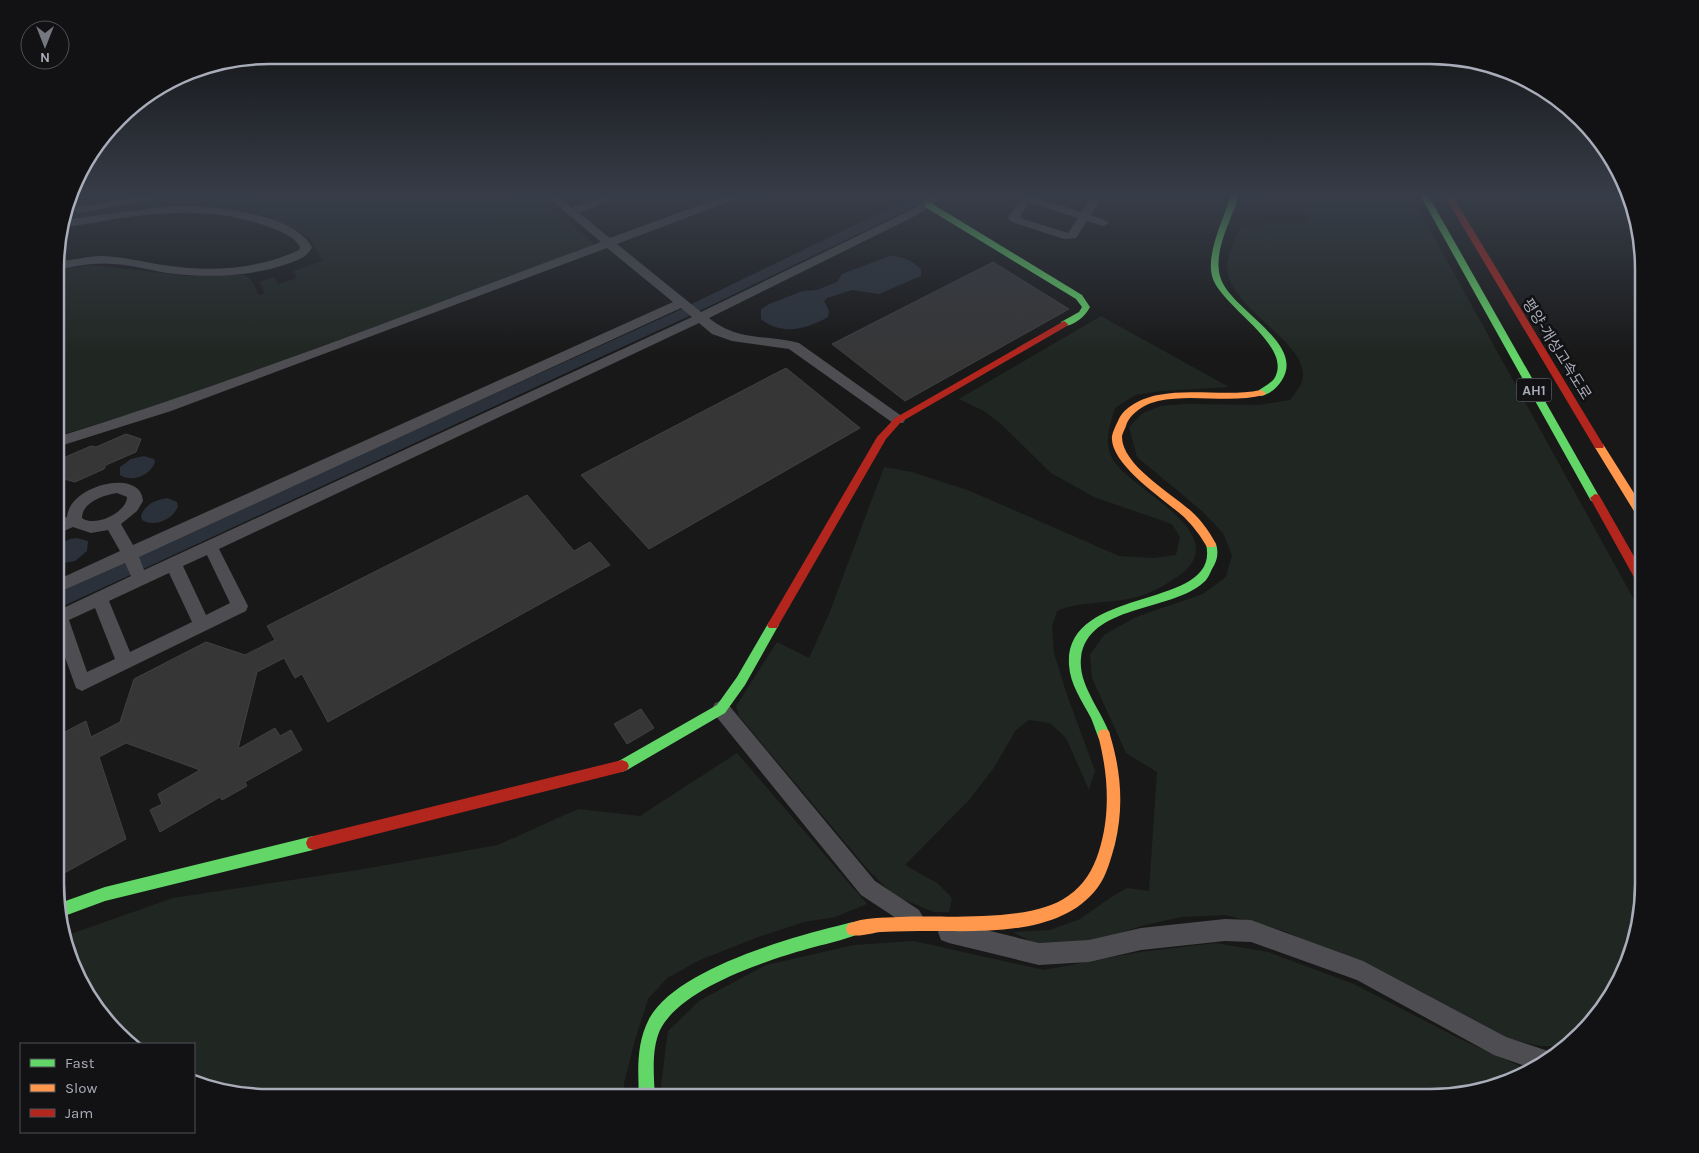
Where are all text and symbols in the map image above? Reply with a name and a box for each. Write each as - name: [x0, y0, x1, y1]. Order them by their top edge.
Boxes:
- north arrow: [20, 20, 70, 70]
- text: N: [40, 49, 50, 66]
- street label: 평양-개성고속도로: [1519, 295, 1595, 403]
- road number: AH1: [1516, 378, 1552, 402]
- legend: [20, 1043, 195, 1133]
- text: Fast: [65, 1054, 95, 1072]
- text: Slow: [65, 1079, 97, 1097]
- text: Jam: [65, 1104, 93, 1122]

